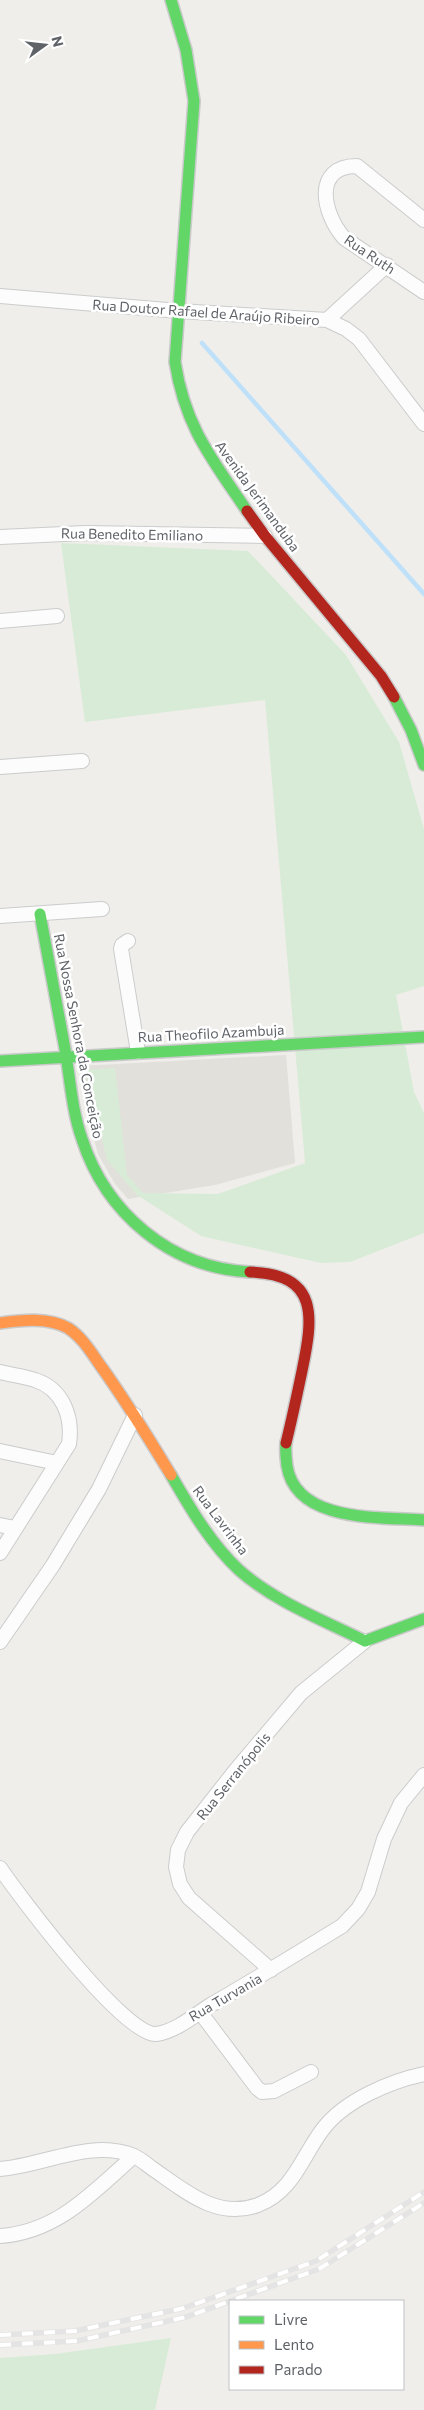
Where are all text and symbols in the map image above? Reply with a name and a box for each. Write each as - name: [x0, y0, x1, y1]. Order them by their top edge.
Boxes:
- north arrow: [20, 20, 70, 70]
- text: N: [48, 34, 68, 49]
- street label: Rua Ruth: [341, 231, 399, 277]
- street label: Rua Doutor Rafael de Araújo Ribeiro: [92, 296, 320, 328]
- street label: Avenida Jerimanduba: [212, 437, 304, 555]
- street label: Rua Benedito Emiliano: [61, 524, 203, 544]
- street label: Rua Nossa Senhora da Conceição: [51, 932, 107, 1140]
- street label: Rua Theofilo Azambuja: [137, 1021, 285, 1045]
- street label: Rua Lavrinha: [190, 1482, 252, 1558]
- street label: Rua Serranópolis: [193, 1729, 273, 1823]
- street label: Rua Turvania: [185, 1969, 265, 2025]
- legend: [229, 2300, 404, 2390]
- text: Livre: [274, 2310, 308, 2328]
- text: Lento: [274, 2335, 314, 2353]
- text: Parado: [274, 2360, 323, 2378]

